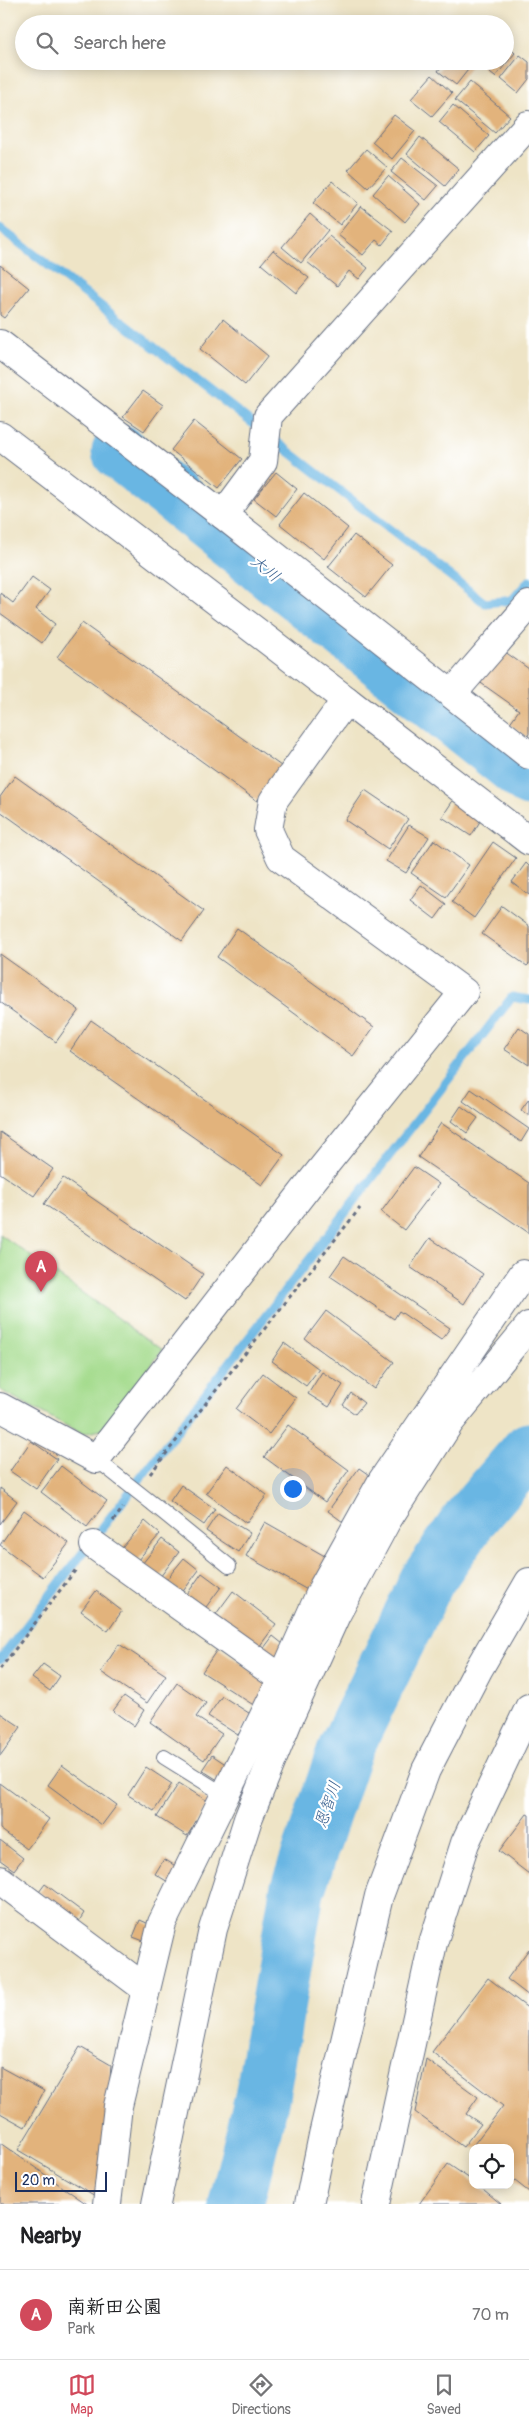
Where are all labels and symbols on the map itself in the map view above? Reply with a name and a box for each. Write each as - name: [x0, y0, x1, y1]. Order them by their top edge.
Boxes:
- water label: 大川: [247, 551, 284, 587]
- pin: A: [25, 1251, 57, 1292]
- your location: [280, 1476, 306, 1502]
- water label: 恩智川: [311, 1778, 345, 1830]
- scale bar: [15, 2169, 108, 2192]

